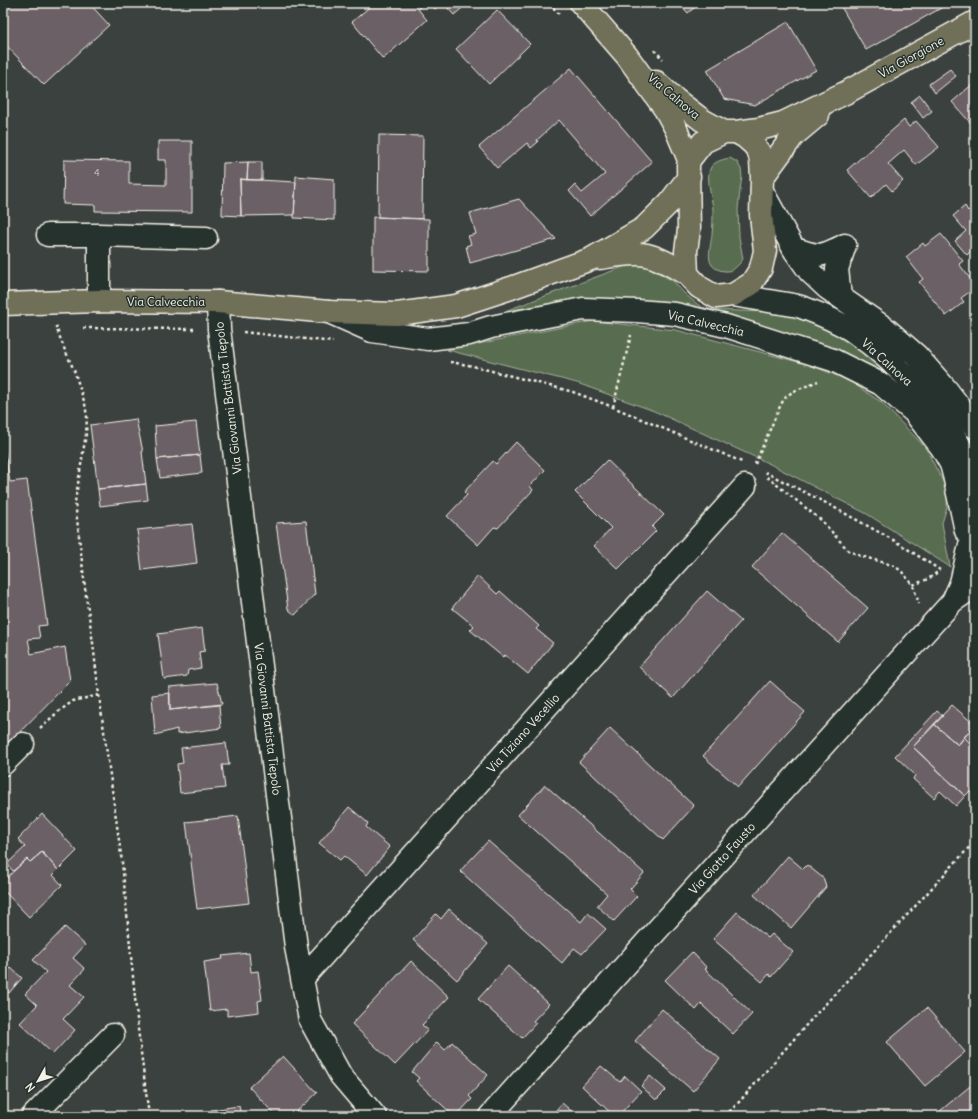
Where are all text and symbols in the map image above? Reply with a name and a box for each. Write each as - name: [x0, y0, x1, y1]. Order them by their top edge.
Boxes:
- street label: Via Giorgione: [876, 33, 946, 81]
- street label: Via Calnova: [645, 70, 703, 122]
- house number: 4: [94, 166, 100, 179]
- street label: Via Calvecchia: [127, 294, 205, 309]
- street label: Via Calvecchia: [666, 307, 746, 339]
- street label: Via Giovanni Battista Tiepolo: [211, 321, 245, 475]
- street label: Via Calnova: [858, 335, 916, 389]
- street label: Via Giovanni Battista Tiepolo: [251, 642, 285, 796]
- street label: Via Tiziano Vecellio: [484, 690, 563, 776]
- street label: Via Giotto Fausto: [686, 819, 758, 897]
- north arrow: [18, 1061, 58, 1101]
- text: N: [22, 1080, 38, 1095]

